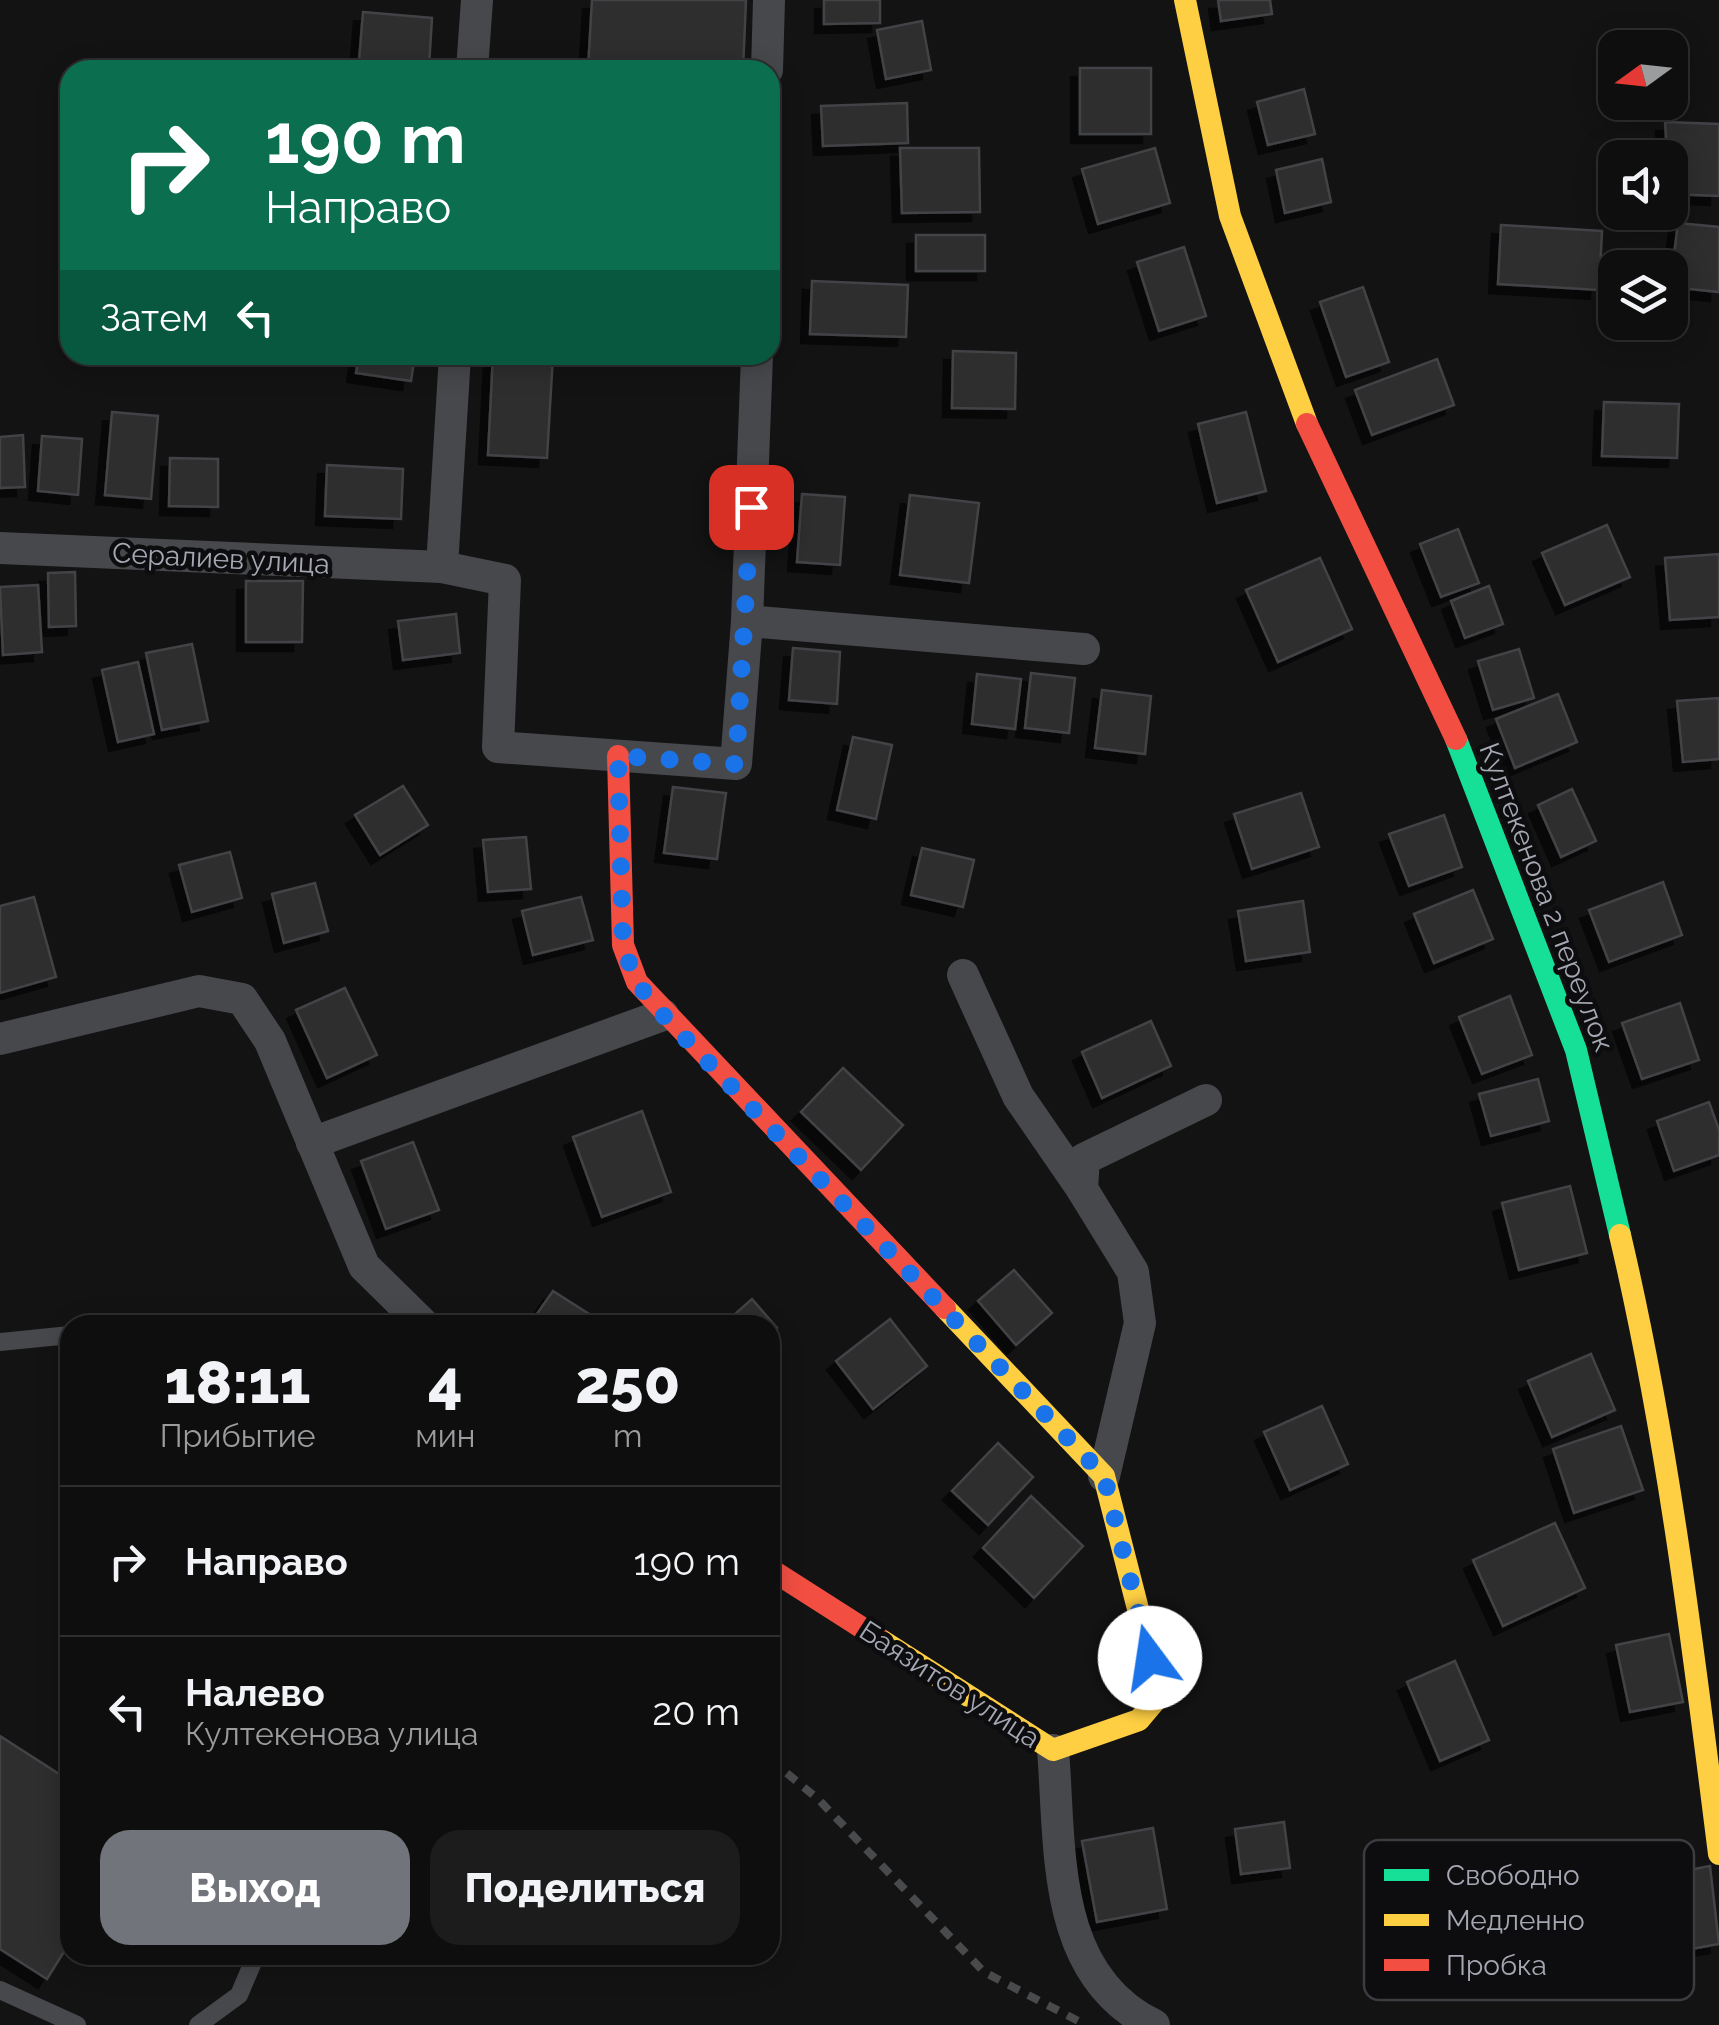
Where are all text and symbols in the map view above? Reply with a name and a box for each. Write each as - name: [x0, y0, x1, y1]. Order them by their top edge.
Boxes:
- north arrow: [1598, 30, 1688, 120]
- map controls: [1598, 30, 1688, 340]
- text: 190 m: [265, 97, 466, 179]
- icon: right: [100, 100, 230, 230]
- button: sound: [1598, 140, 1688, 230]
- text: Направо: [265, 181, 451, 234]
- button: layers: [1598, 250, 1688, 340]
- icon: left: [228, 290, 283, 345]
- text: Затем: [100, 295, 208, 340]
- pin: [709, 465, 794, 550]
- icon: arrive: [724, 480, 779, 535]
- street label: Сералиев улица: [111, 536, 331, 581]
- street label: Култекенова 2 переулок: [1472, 738, 1621, 1056]
- text: 18:11: [165, 1347, 311, 1417]
- text: 4: [428, 1347, 463, 1417]
- text: 250: [575, 1347, 680, 1417]
- text: Прибытие: [160, 1417, 316, 1454]
- text: мин: [415, 1417, 475, 1454]
- text: m: [613, 1417, 642, 1454]
- icon: right: [100, 1534, 155, 1589]
- text: Направо: [185, 1539, 348, 1584]
- text: 190 m: [634, 1539, 740, 1584]
- position arrow: [1098, 1606, 1202, 1710]
- street label: Баязитов улица: [853, 1614, 1046, 1755]
- text: Налево: [185, 1670, 325, 1715]
- icon: left: [100, 1684, 155, 1739]
- text: 20 m: [652, 1689, 740, 1734]
- text: Култекенова улица: [185, 1715, 478, 1752]
- button: Выход: [100, 1830, 410, 1945]
- button: Поделиться: [430, 1830, 740, 1945]
- legend: [1364, 1840, 1694, 2000]
- text: Свободно: [1446, 1859, 1580, 1892]
- text: Медленно: [1446, 1904, 1585, 1937]
- text: Пробка: [1446, 1949, 1547, 1982]

